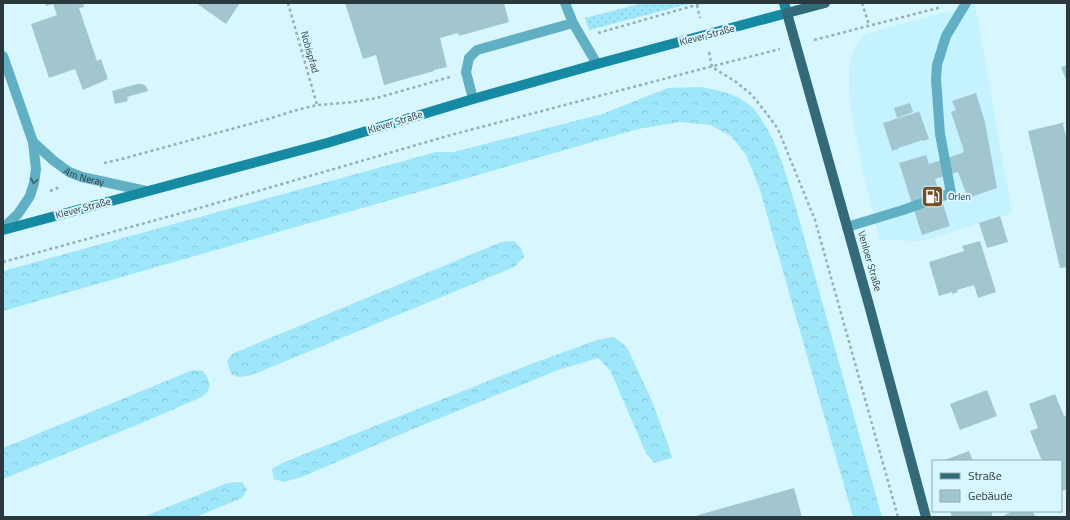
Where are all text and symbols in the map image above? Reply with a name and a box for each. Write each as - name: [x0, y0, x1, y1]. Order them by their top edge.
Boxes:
- street label: Klever Straße: [678, 20, 736, 50]
- street label: Nobispfad: [297, 29, 323, 75]
- street label: Klever Straße: [366, 107, 424, 137]
- street label: Am Neray: [61, 163, 106, 189]
- one-way arrow: [30, 177, 39, 184]
- fuel station icon: Orlen: [919, 183, 945, 209]
- place label: Orlen: [948, 189, 971, 204]
- street label: Klever Straße: [54, 193, 112, 223]
- street label: Venloer Straße: [854, 229, 886, 293]
- legend: [932, 460, 1062, 512]
- text: Straße: [968, 466, 1002, 485]
- text: Gebäude: [968, 486, 1013, 505]

